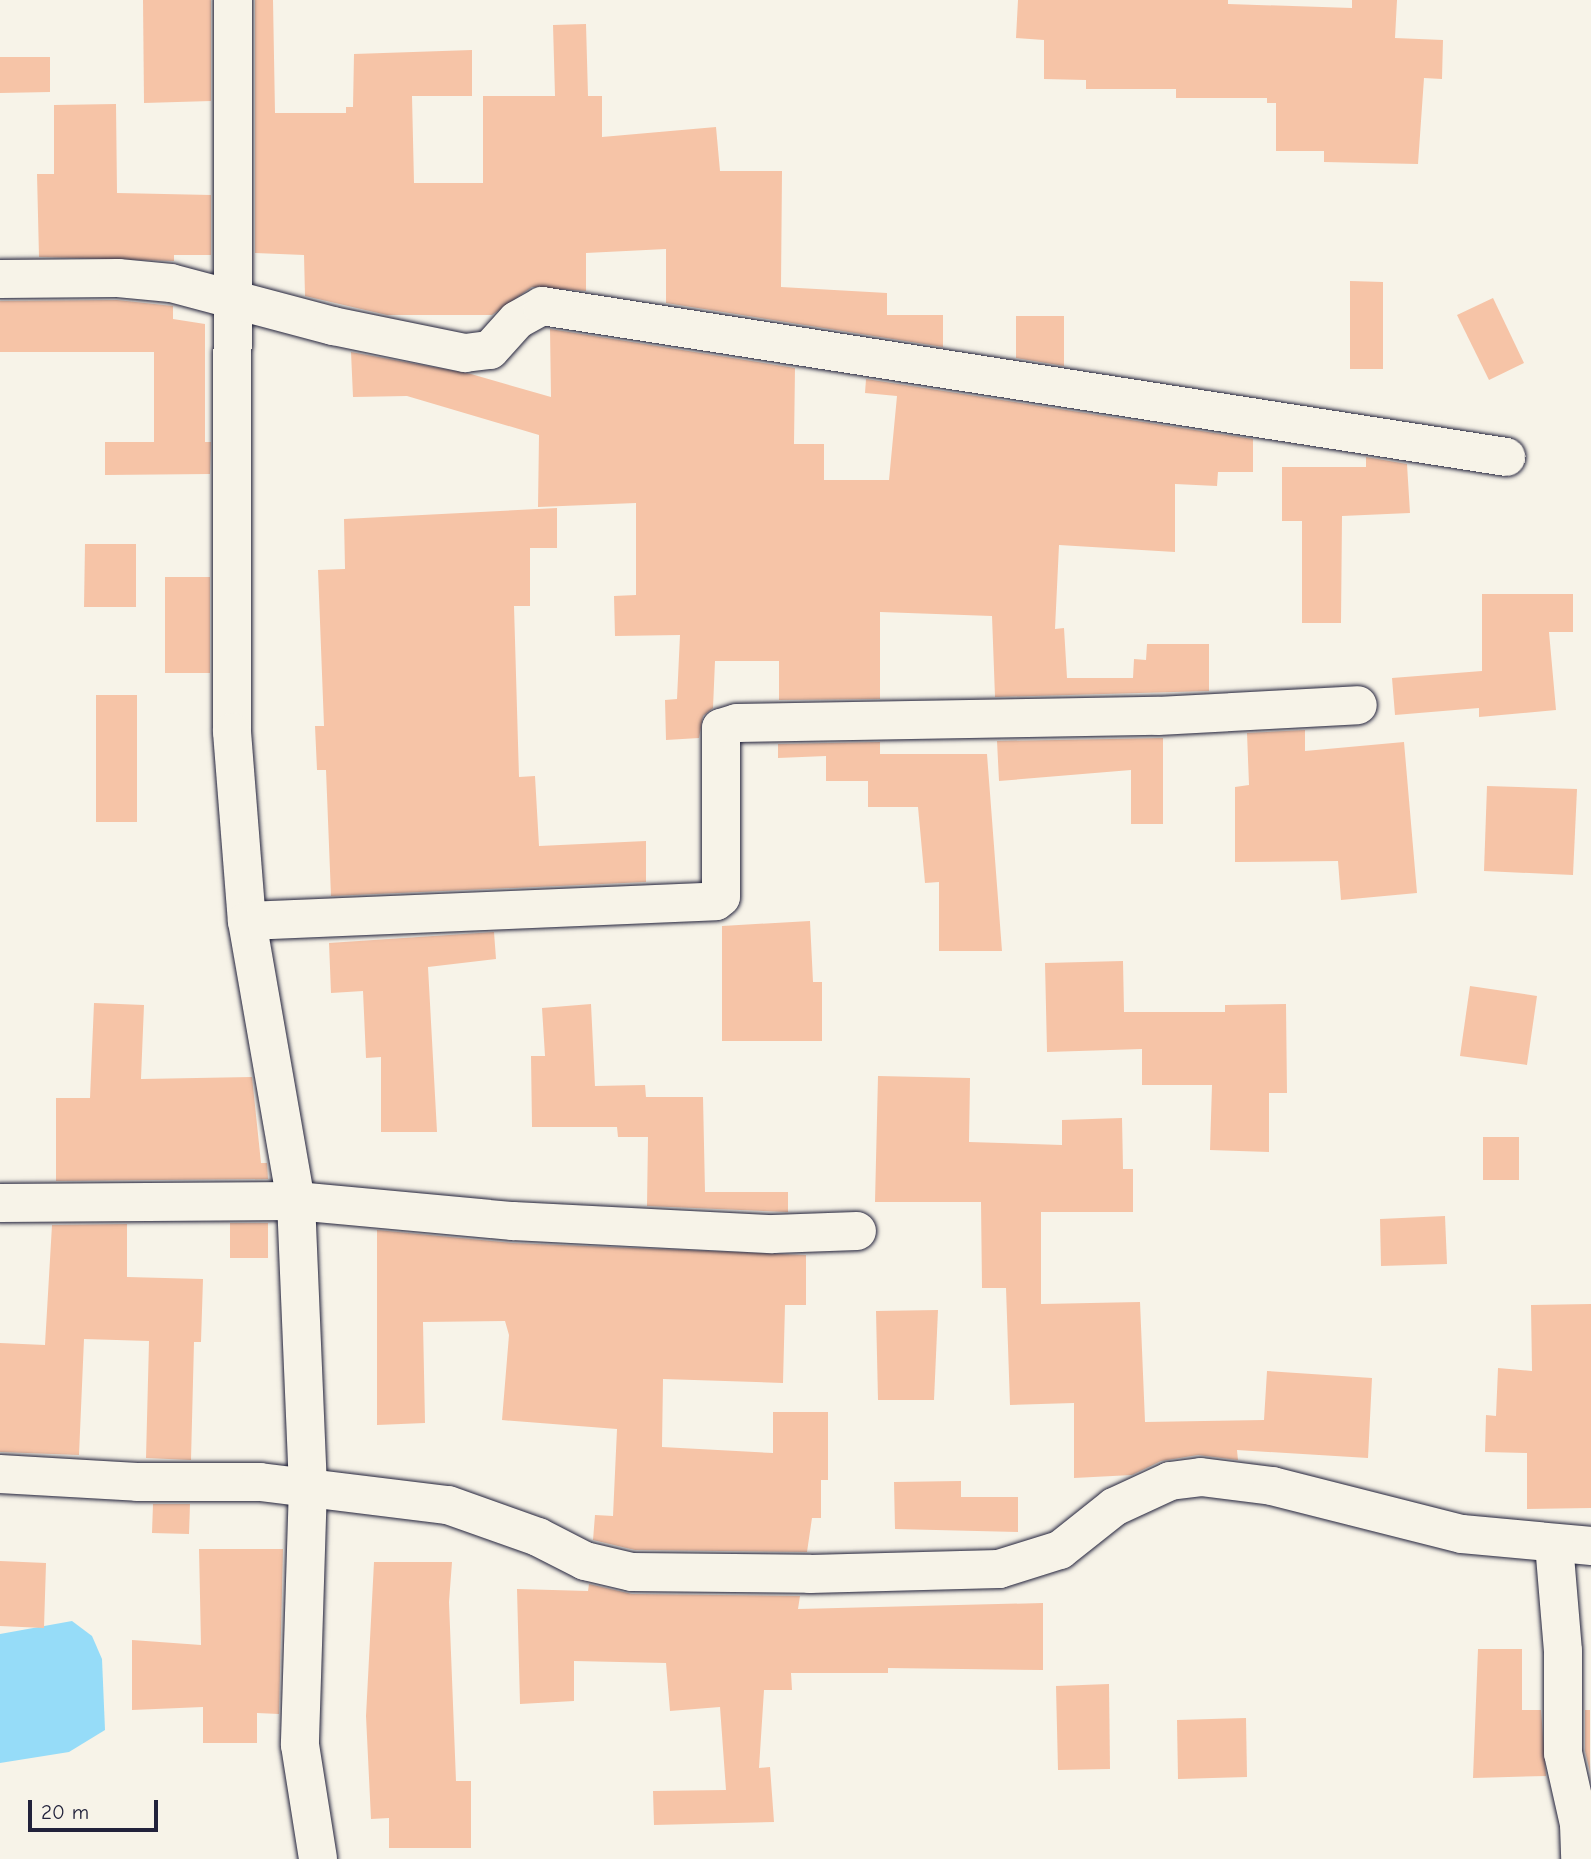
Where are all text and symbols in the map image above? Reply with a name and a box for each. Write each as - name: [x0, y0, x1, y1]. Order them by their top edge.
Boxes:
- scale bar: [32, 1786, 161, 1830]
- text: 20 m: [41, 1800, 89, 1824]

